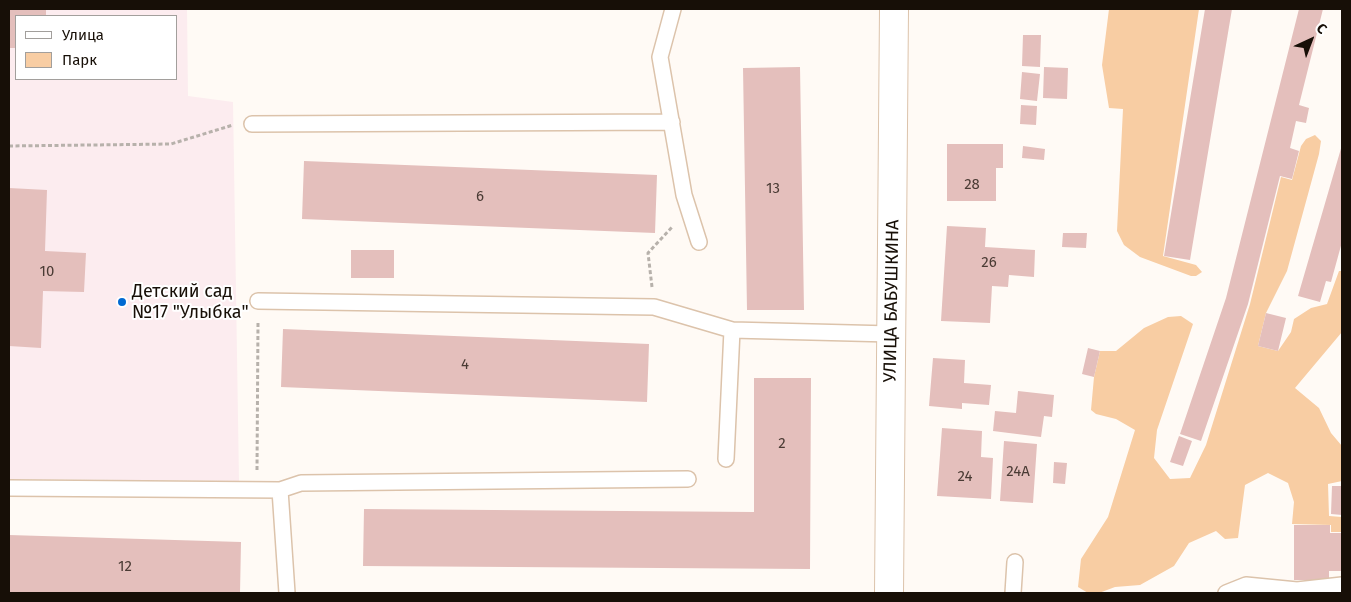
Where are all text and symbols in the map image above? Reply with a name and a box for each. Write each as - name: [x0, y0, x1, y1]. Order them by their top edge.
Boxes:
- legend: [15, 15, 178, 80]
- north arrow: [1286, 15, 1336, 65]
- text: С: [1313, 20, 1330, 38]
- text: Улица: [62, 26, 104, 44]
- text: Парк: [62, 51, 97, 69]
- house number: 28: [964, 176, 980, 194]
- house number: 13: [766, 180, 780, 198]
- house number: 6: [476, 188, 484, 206]
- street label: УЛИЦА БАБУШКИНА: [880, 219, 904, 383]
- house number: 26: [981, 254, 997, 272]
- house number: 10: [40, 263, 54, 281]
- place label: Детский сад №17 "Улыбка": [132, 281, 249, 324]
- marker: Детский сад №17 "Улыбка": [116, 296, 128, 308]
- house number: 4: [461, 356, 469, 374]
- house number: 2: [778, 435, 786, 453]
- house number: 24А: [1006, 463, 1030, 481]
- house number: 24: [958, 468, 972, 486]
- house number: 12: [118, 558, 132, 576]

